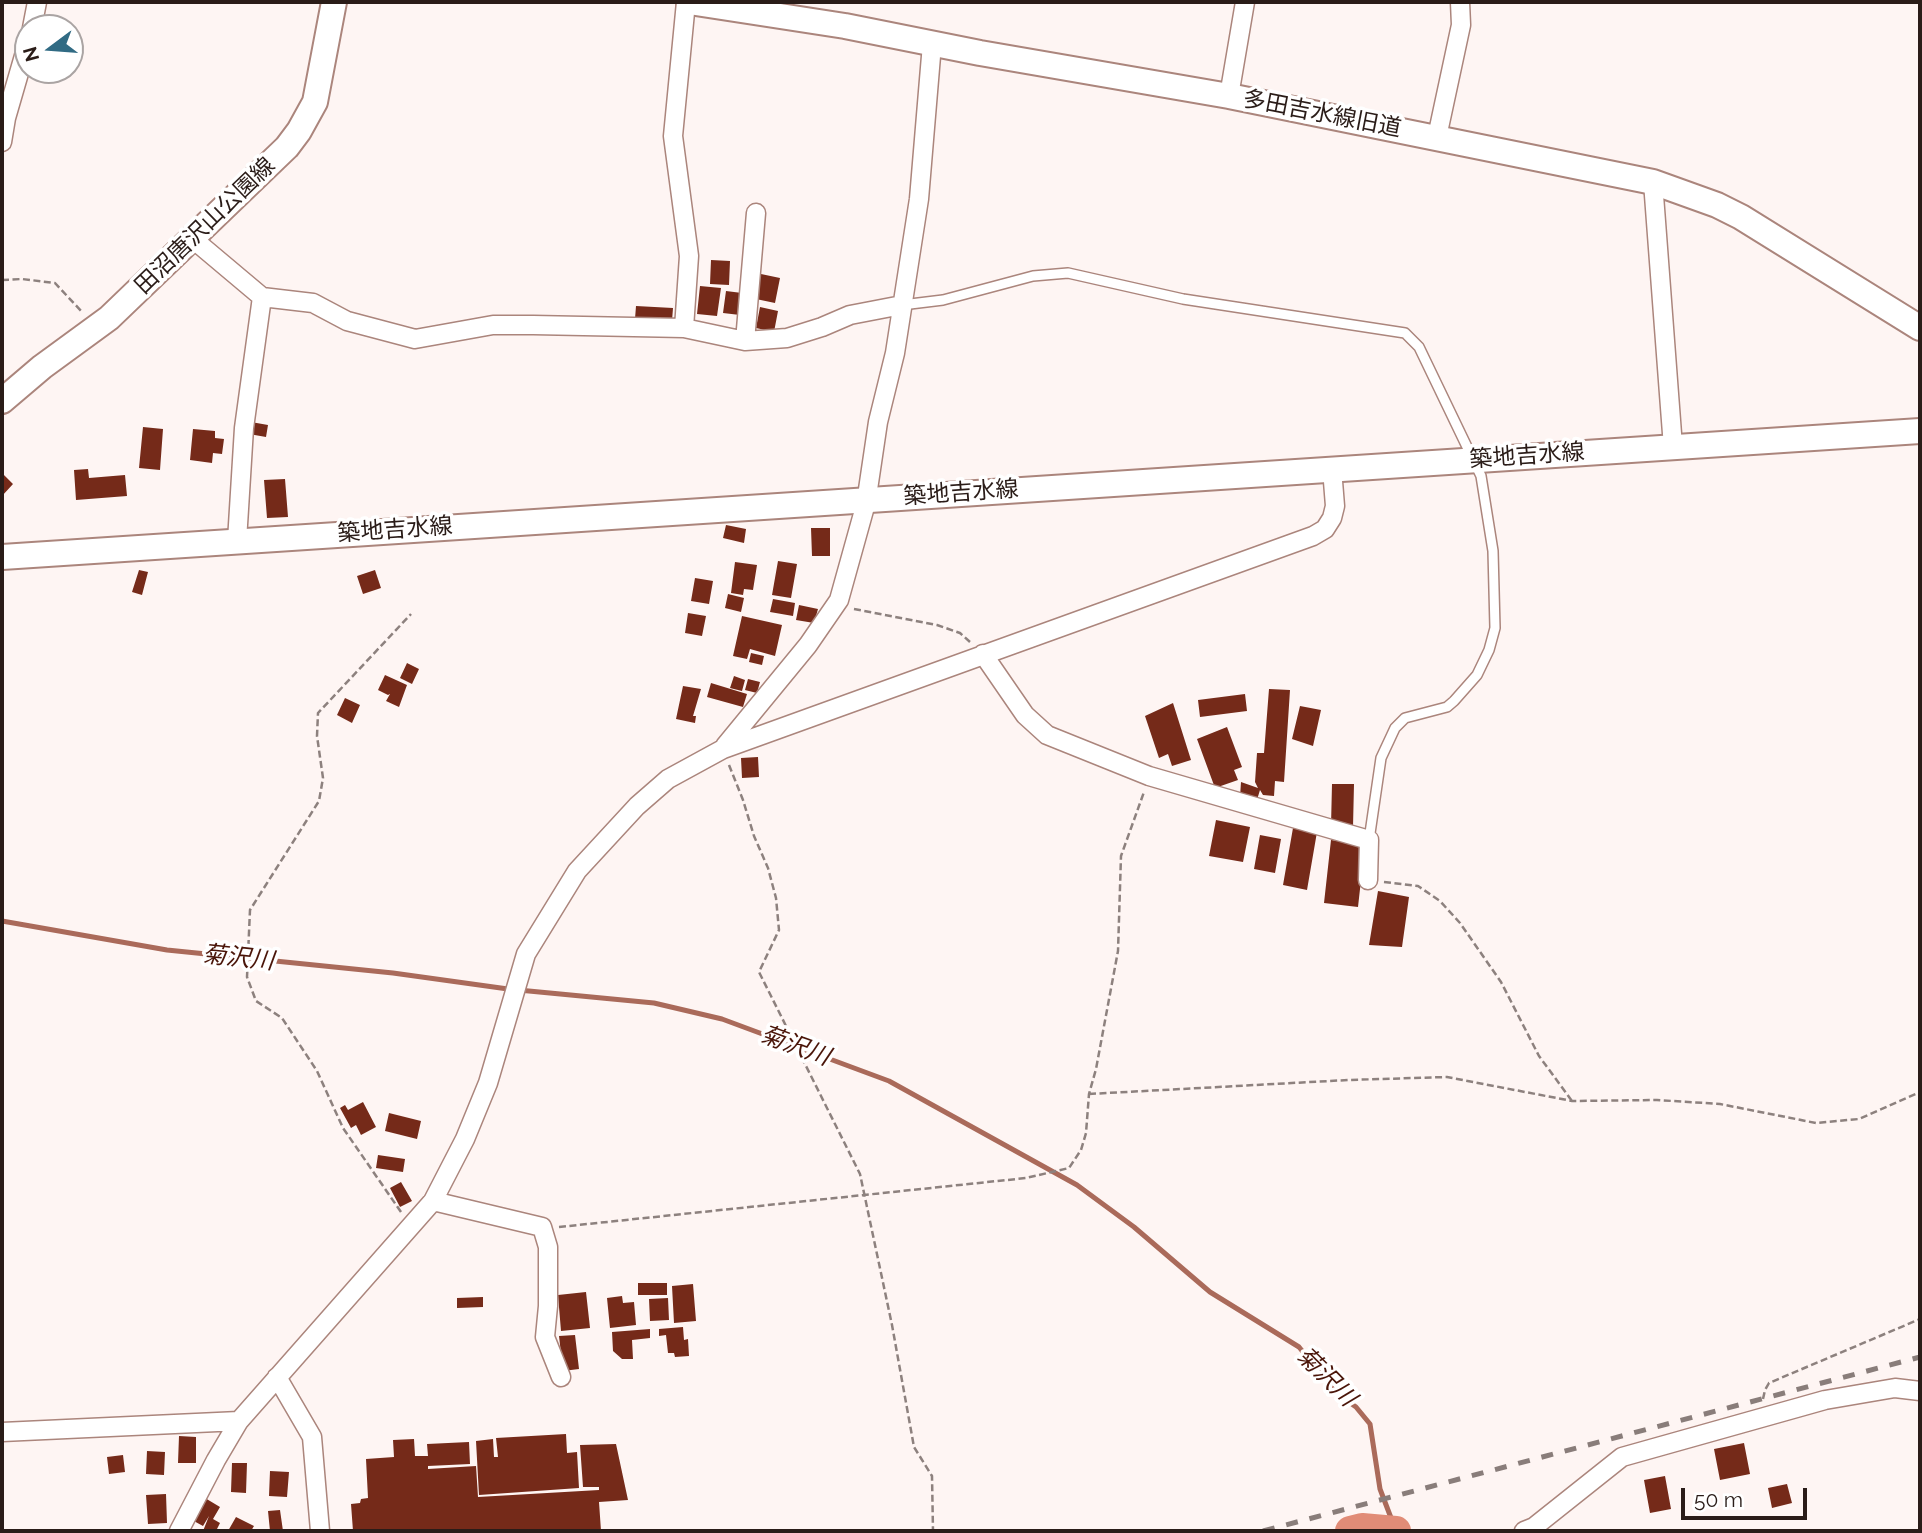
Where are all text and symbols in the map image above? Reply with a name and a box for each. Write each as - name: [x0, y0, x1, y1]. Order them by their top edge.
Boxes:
- north arrow: [14, 14, 84, 84]
- text: N: [18, 44, 43, 64]
- street label: 多田吉水線旧道: [1240, 85, 1404, 143]
- street label: 田沼唐沢山公園線: [129, 152, 281, 300]
- street label: 築地吉水線: [1469, 438, 1585, 474]
- street label: 築地吉水線: [903, 475, 1019, 511]
- street label: 築地吉水線: [337, 512, 453, 548]
- water label: 菊沢川: [201, 940, 275, 976]
- water label: 菊沢川: [756, 1020, 834, 1072]
- water label: 菊沢川: [1290, 1341, 1362, 1413]
- scale bar: [1684, 1474, 1810, 1518]
- text: 50 m: [1694, 1487, 1743, 1512]

